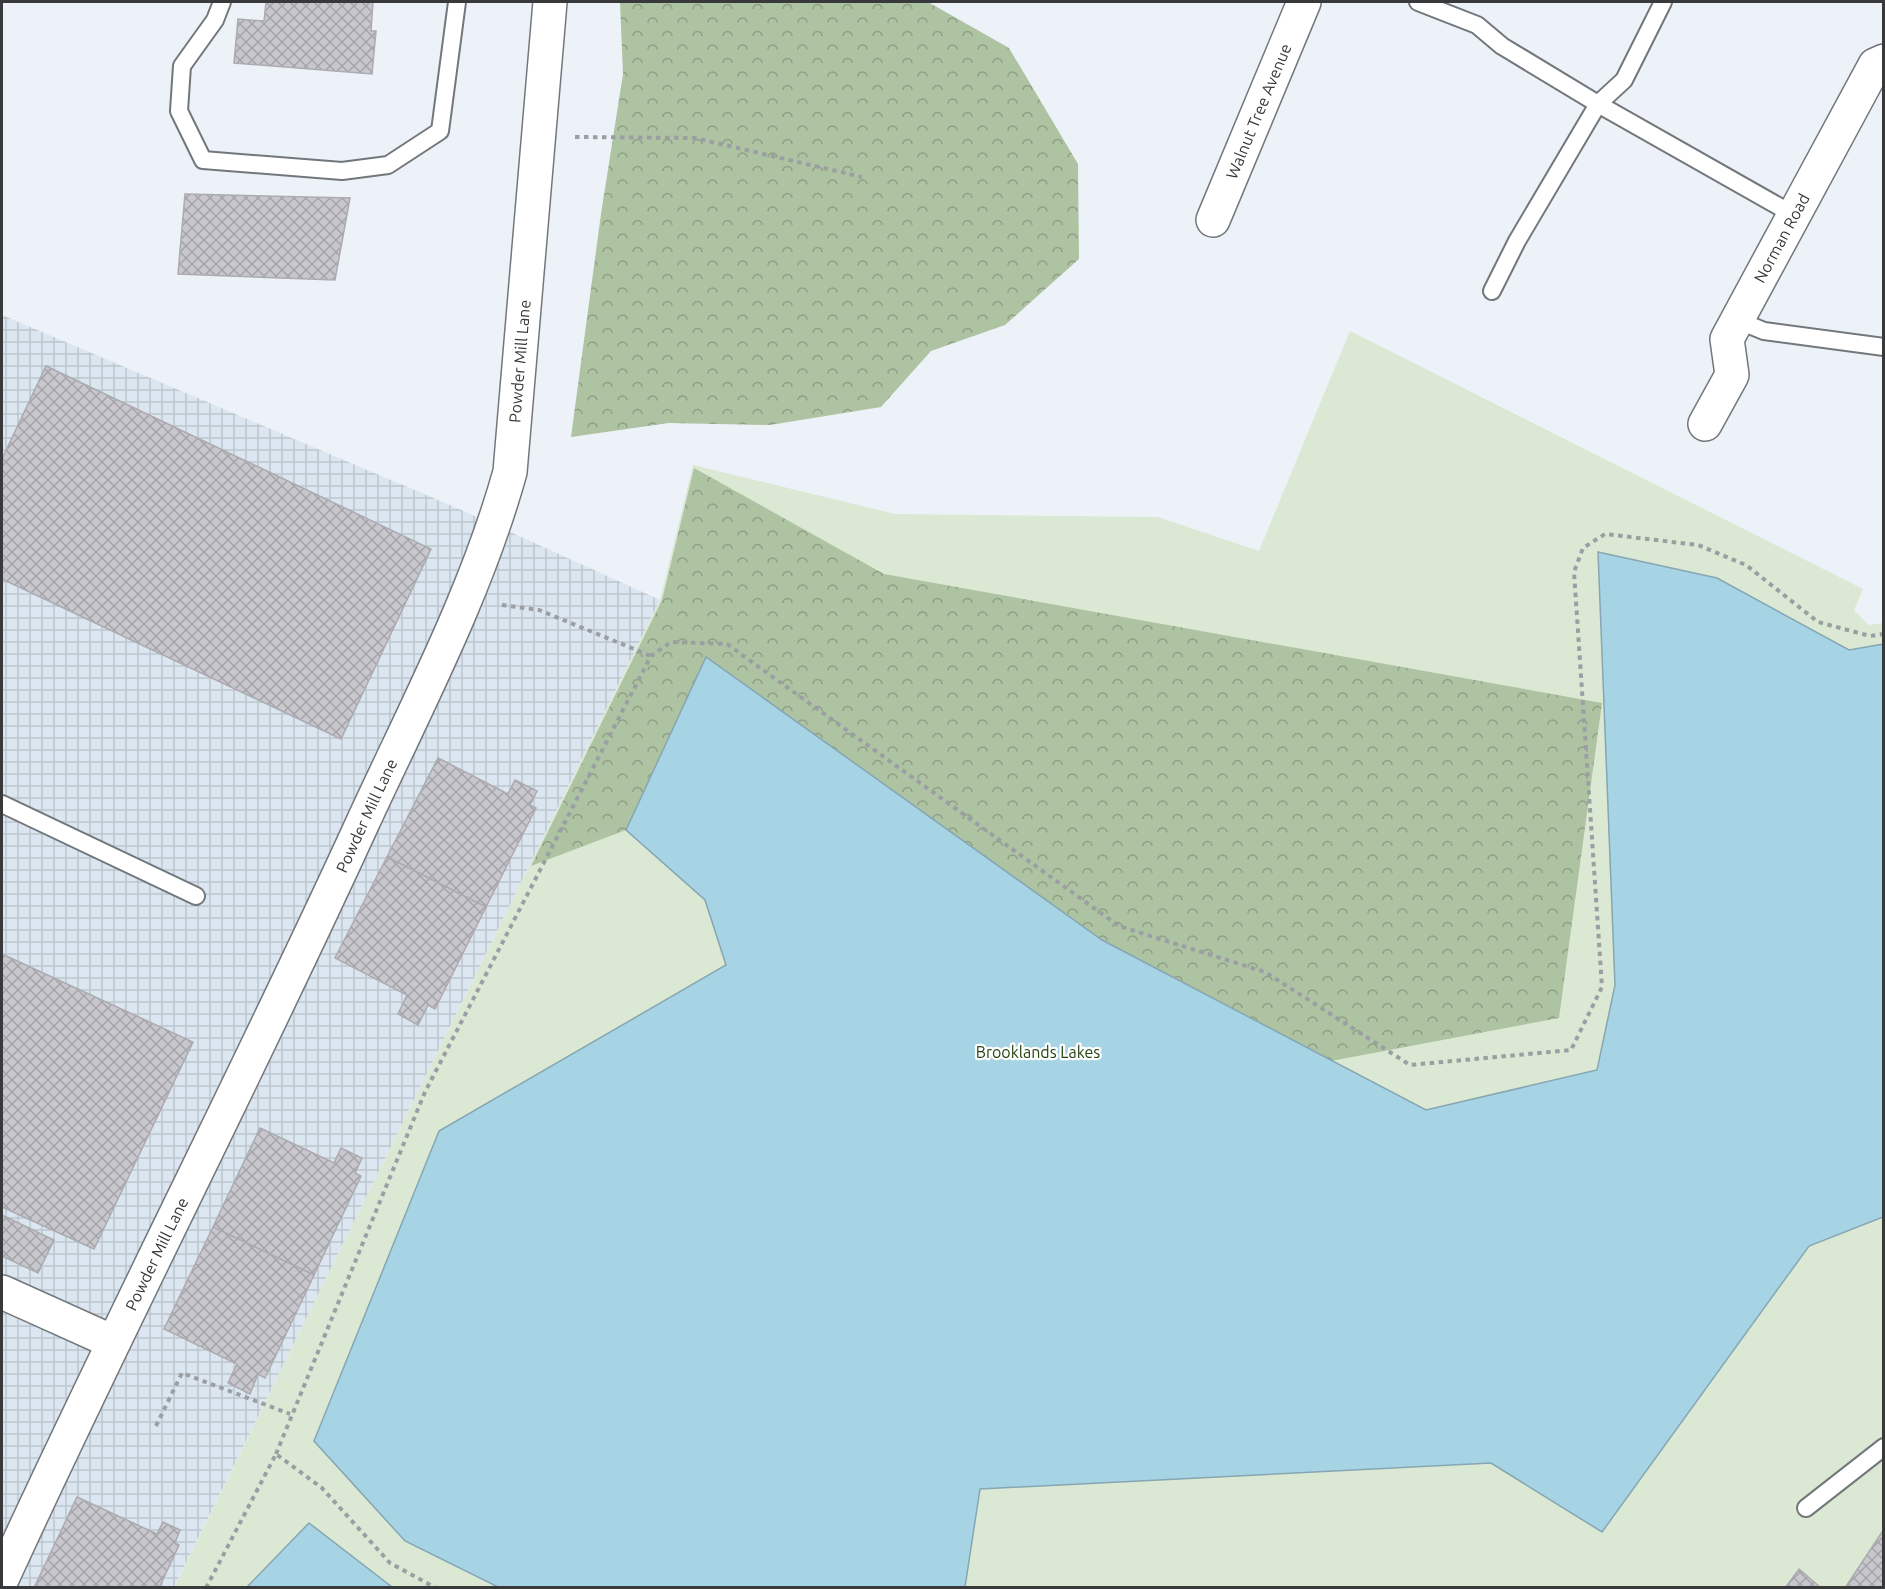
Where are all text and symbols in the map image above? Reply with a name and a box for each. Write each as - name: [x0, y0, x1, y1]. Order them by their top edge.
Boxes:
- street label: Walnut Tree Avenue: [1222, 41, 1295, 181]
- street label: Norman Road: [1750, 190, 1813, 286]
- street label: Powder Mill Lane: [505, 299, 534, 423]
- street label: Powder Mill Lane: [332, 756, 400, 875]
- park label: Brooklands Lakes: [976, 1043, 1100, 1061]
- street label: Powder Mill Lane: [121, 1194, 192, 1313]

